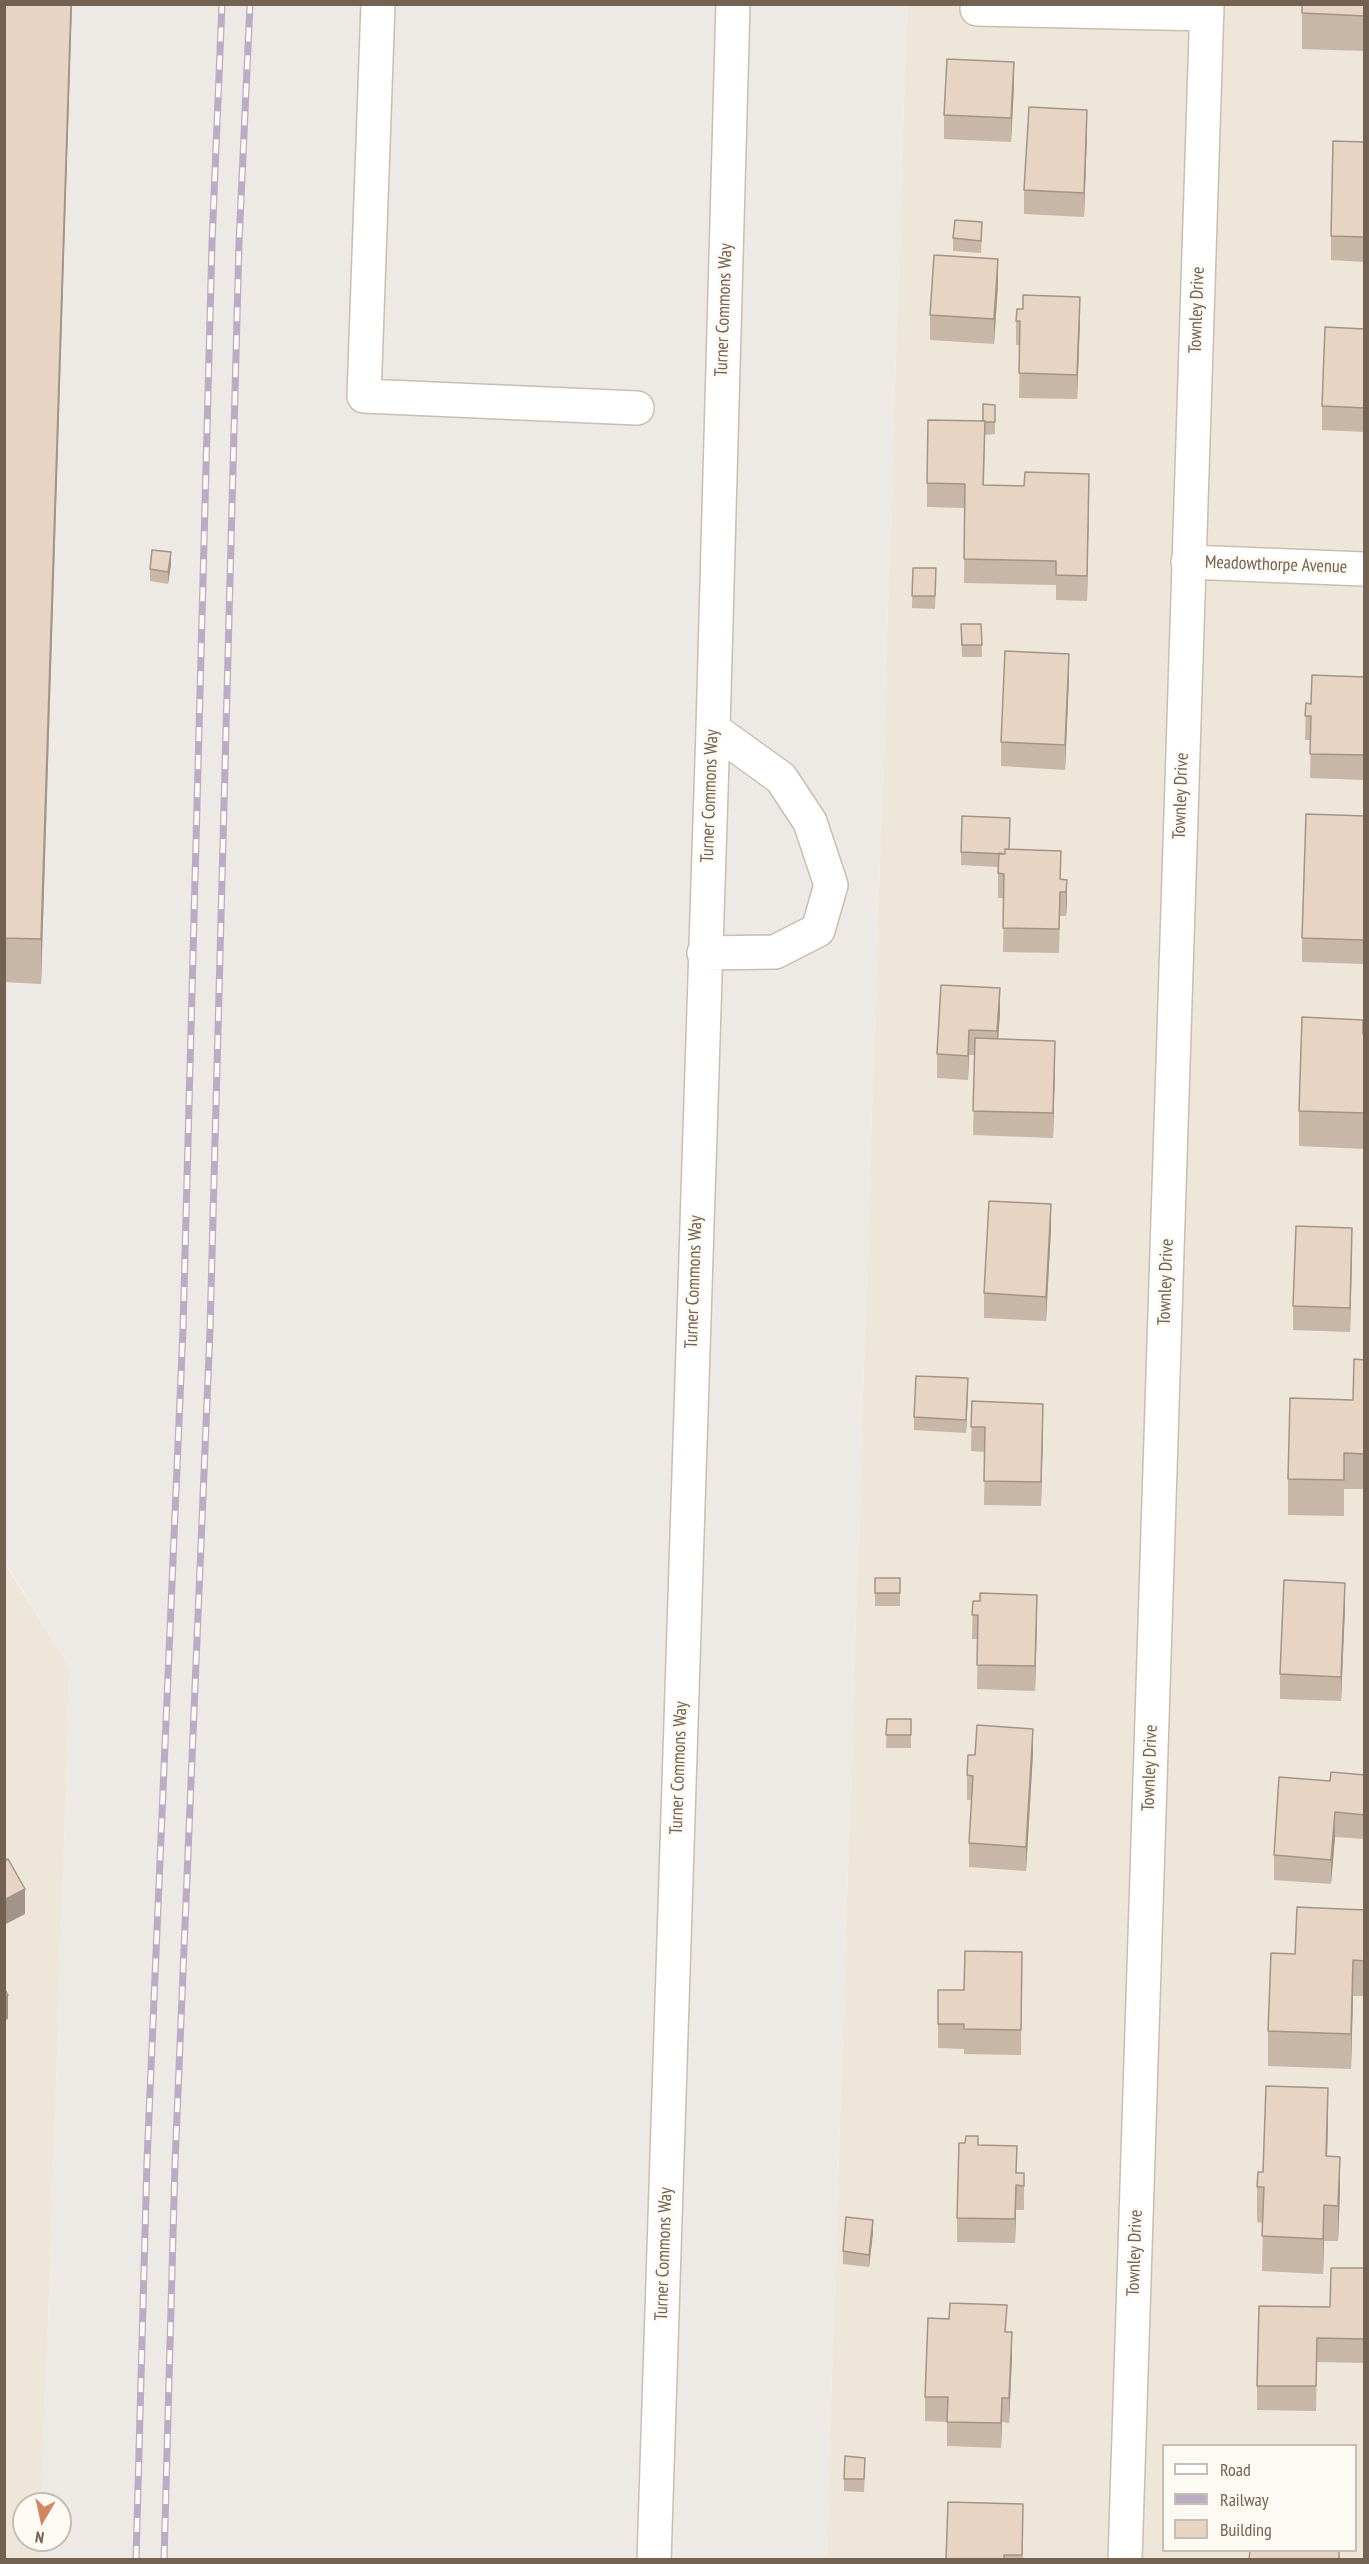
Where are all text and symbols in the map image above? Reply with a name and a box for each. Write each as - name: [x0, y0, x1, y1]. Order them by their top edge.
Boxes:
- street label: Turner Commons Way: [711, 243, 737, 377]
- street label: Townley Drive: [1185, 266, 1209, 354]
- street label: Meadowthorpe Avenue: [1205, 552, 1347, 578]
- street label: Turner Commons Way: [697, 729, 723, 863]
- street label: Townley Drive: [1169, 752, 1193, 840]
- street label: Turner Commons Way: [681, 1215, 707, 1349]
- street label: Townley Drive: [1154, 1238, 1178, 1326]
- street label: Turner Commons Way: [666, 1701, 692, 1835]
- street label: Townley Drive: [1138, 1724, 1162, 1812]
- street label: Turner Commons Way: [651, 2187, 677, 2321]
- street label: Townley Drive: [1123, 2209, 1147, 2297]
- legend: [1162, 2444, 1357, 2552]
- text: Road: [1220, 2458, 1251, 2481]
- text: Railway: [1220, 2488, 1269, 2511]
- north arrow: [12, 2492, 72, 2552]
- text: Building: [1220, 2518, 1272, 2541]
- text: N: [34, 2527, 45, 2548]

